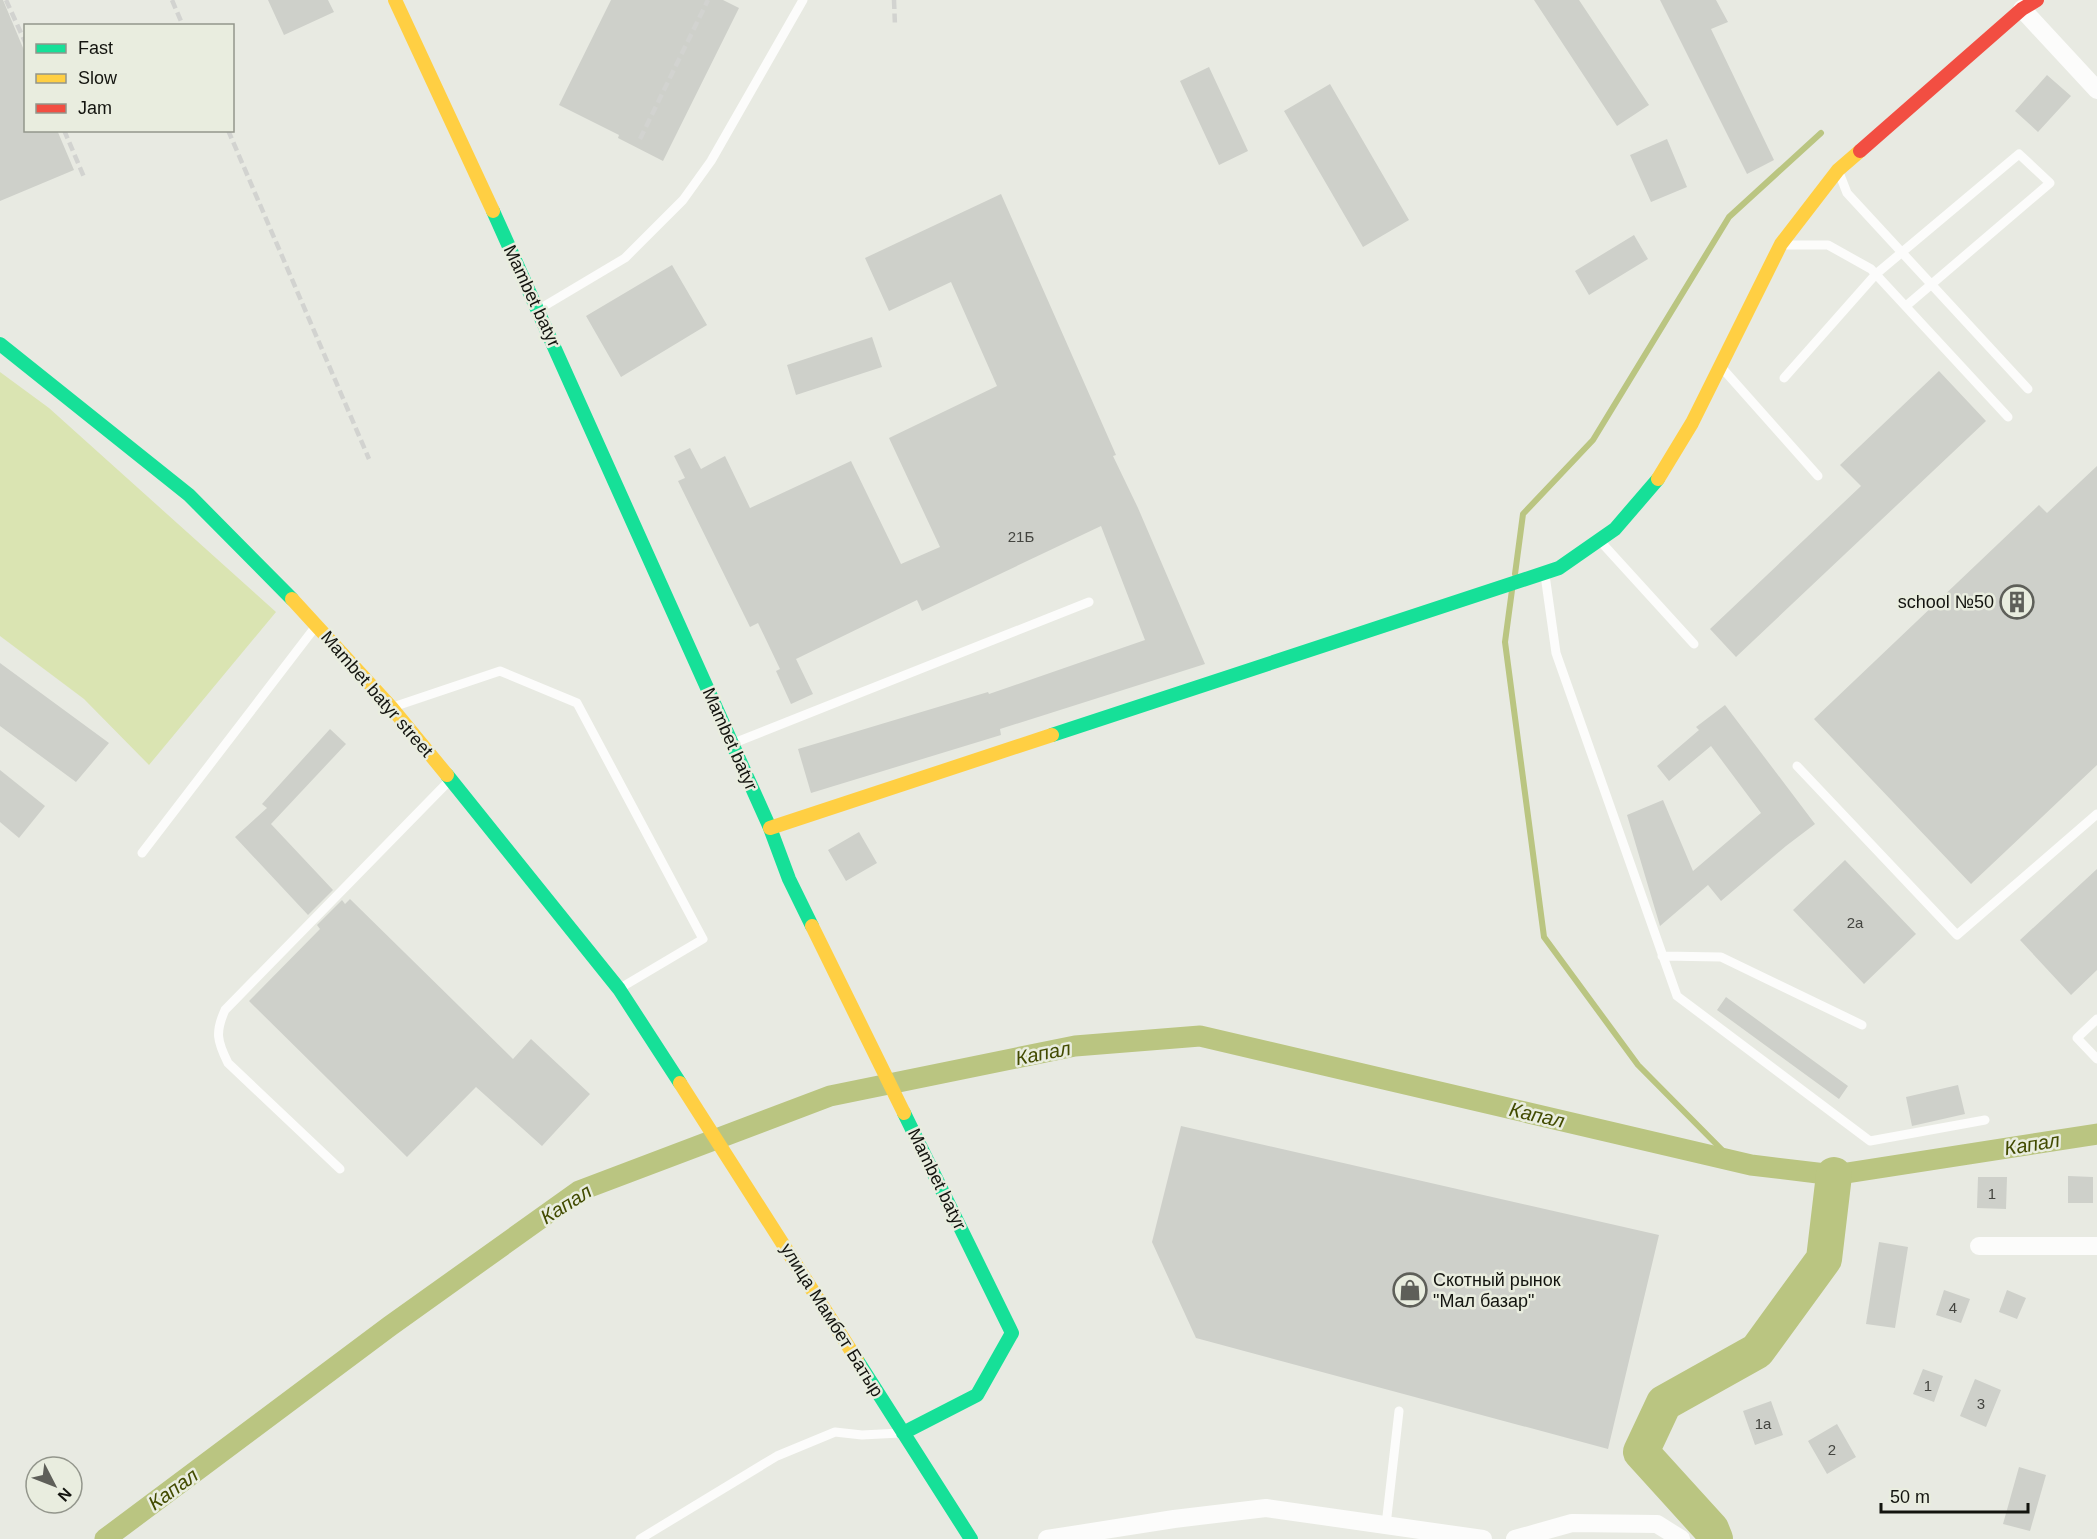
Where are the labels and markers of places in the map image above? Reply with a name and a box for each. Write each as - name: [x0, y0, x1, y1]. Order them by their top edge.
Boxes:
- building icon: school №50: [1999, 584, 2035, 620]
- place label: school №50: [1898, 592, 1994, 612]
- place label: Скотный рынок "Мал базар": [1433, 1270, 1561, 1311]
- shop icon: Скотный рынок "Мал базар": [1392, 1272, 1428, 1308]

